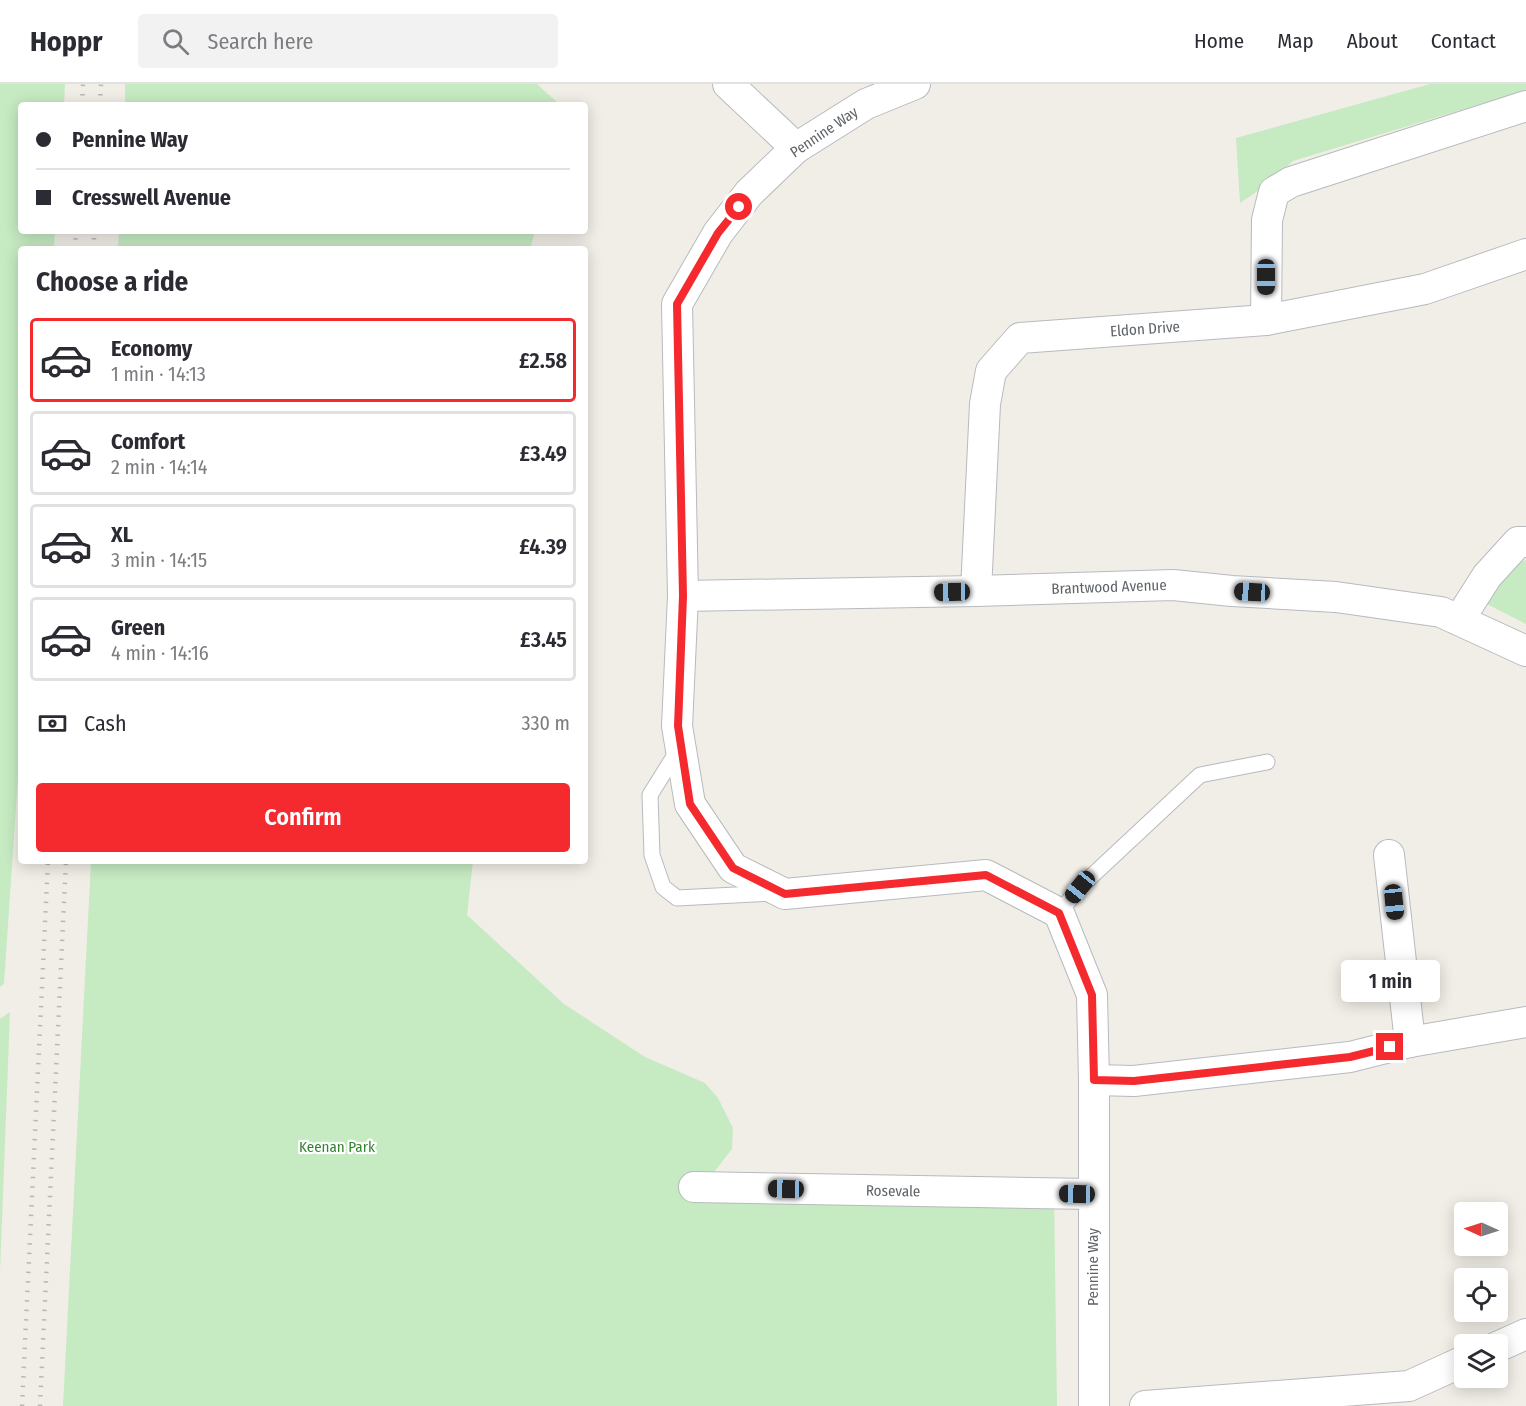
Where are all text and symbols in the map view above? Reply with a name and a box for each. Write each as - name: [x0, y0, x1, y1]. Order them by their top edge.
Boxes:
- search box: [138, 14, 558, 68]
- text: Hoppr: [30, 25, 102, 58]
- icon: search: [159, 25, 192, 58]
- text: Search here: [207, 28, 313, 55]
- text: Home: [1194, 28, 1244, 54]
- text: Map: [1277, 28, 1314, 54]
- text: About: [1347, 28, 1398, 54]
- text: Contact: [1431, 28, 1496, 54]
- street label: Pennine Way: [787, 103, 862, 161]
- text: Pennine Way: [72, 126, 188, 153]
- text: Cresswell Avenue: [72, 184, 231, 211]
- route start: [725, 193, 752, 220]
- car: [1257, 259, 1275, 295]
- text: Choose a ride: [36, 266, 188, 298]
- street label: Eldon Drive: [1109, 318, 1181, 340]
- icon: car: [39, 333, 93, 387]
- text: Economy: [111, 335, 192, 362]
- text: £2.58: [519, 347, 567, 374]
- text: 1 min · 14:13: [111, 362, 206, 386]
- icon: car: [39, 426, 93, 480]
- text: Comfort: [111, 428, 185, 455]
- text: £3.49: [520, 440, 567, 467]
- text: 2 min · 14:14: [111, 455, 208, 479]
- icon: car: [39, 519, 93, 573]
- text: XL: [111, 521, 133, 548]
- text: £4.39: [519, 533, 567, 560]
- text: 3 min · 14:15: [111, 548, 207, 572]
- street label: Brantwood Avenue: [1051, 576, 1167, 598]
- car: [1234, 582, 1270, 602]
- car: [934, 583, 970, 601]
- icon: car: [39, 612, 93, 666]
- text: Green: [111, 614, 165, 641]
- text: £3.45: [520, 626, 567, 653]
- text: 4 min · 14:16: [111, 641, 209, 665]
- icon: cash: [36, 707, 69, 740]
- text: Cash: [84, 710, 127, 737]
- text: 330 m: [521, 711, 570, 735]
- button: Confirm: [36, 783, 570, 852]
- car: [1062, 867, 1098, 907]
- car: [1383, 883, 1405, 921]
- callout: 1 min: [1340, 960, 1440, 1002]
- text: 1 min: [1369, 969, 1412, 993]
- route end: [1376, 1033, 1403, 1060]
- park label: Keenan Park: [299, 1138, 375, 1156]
- car: [768, 1180, 804, 1198]
- street label: Rosevale: [866, 1182, 920, 1200]
- car: [1059, 1185, 1095, 1203]
- north arrow: [1454, 1202, 1508, 1256]
- map controls: [1454, 1202, 1508, 1388]
- street label: Pennine Way: [1084, 1228, 1102, 1306]
- button: locate: [1454, 1268, 1508, 1322]
- button: layers: [1454, 1334, 1508, 1388]

